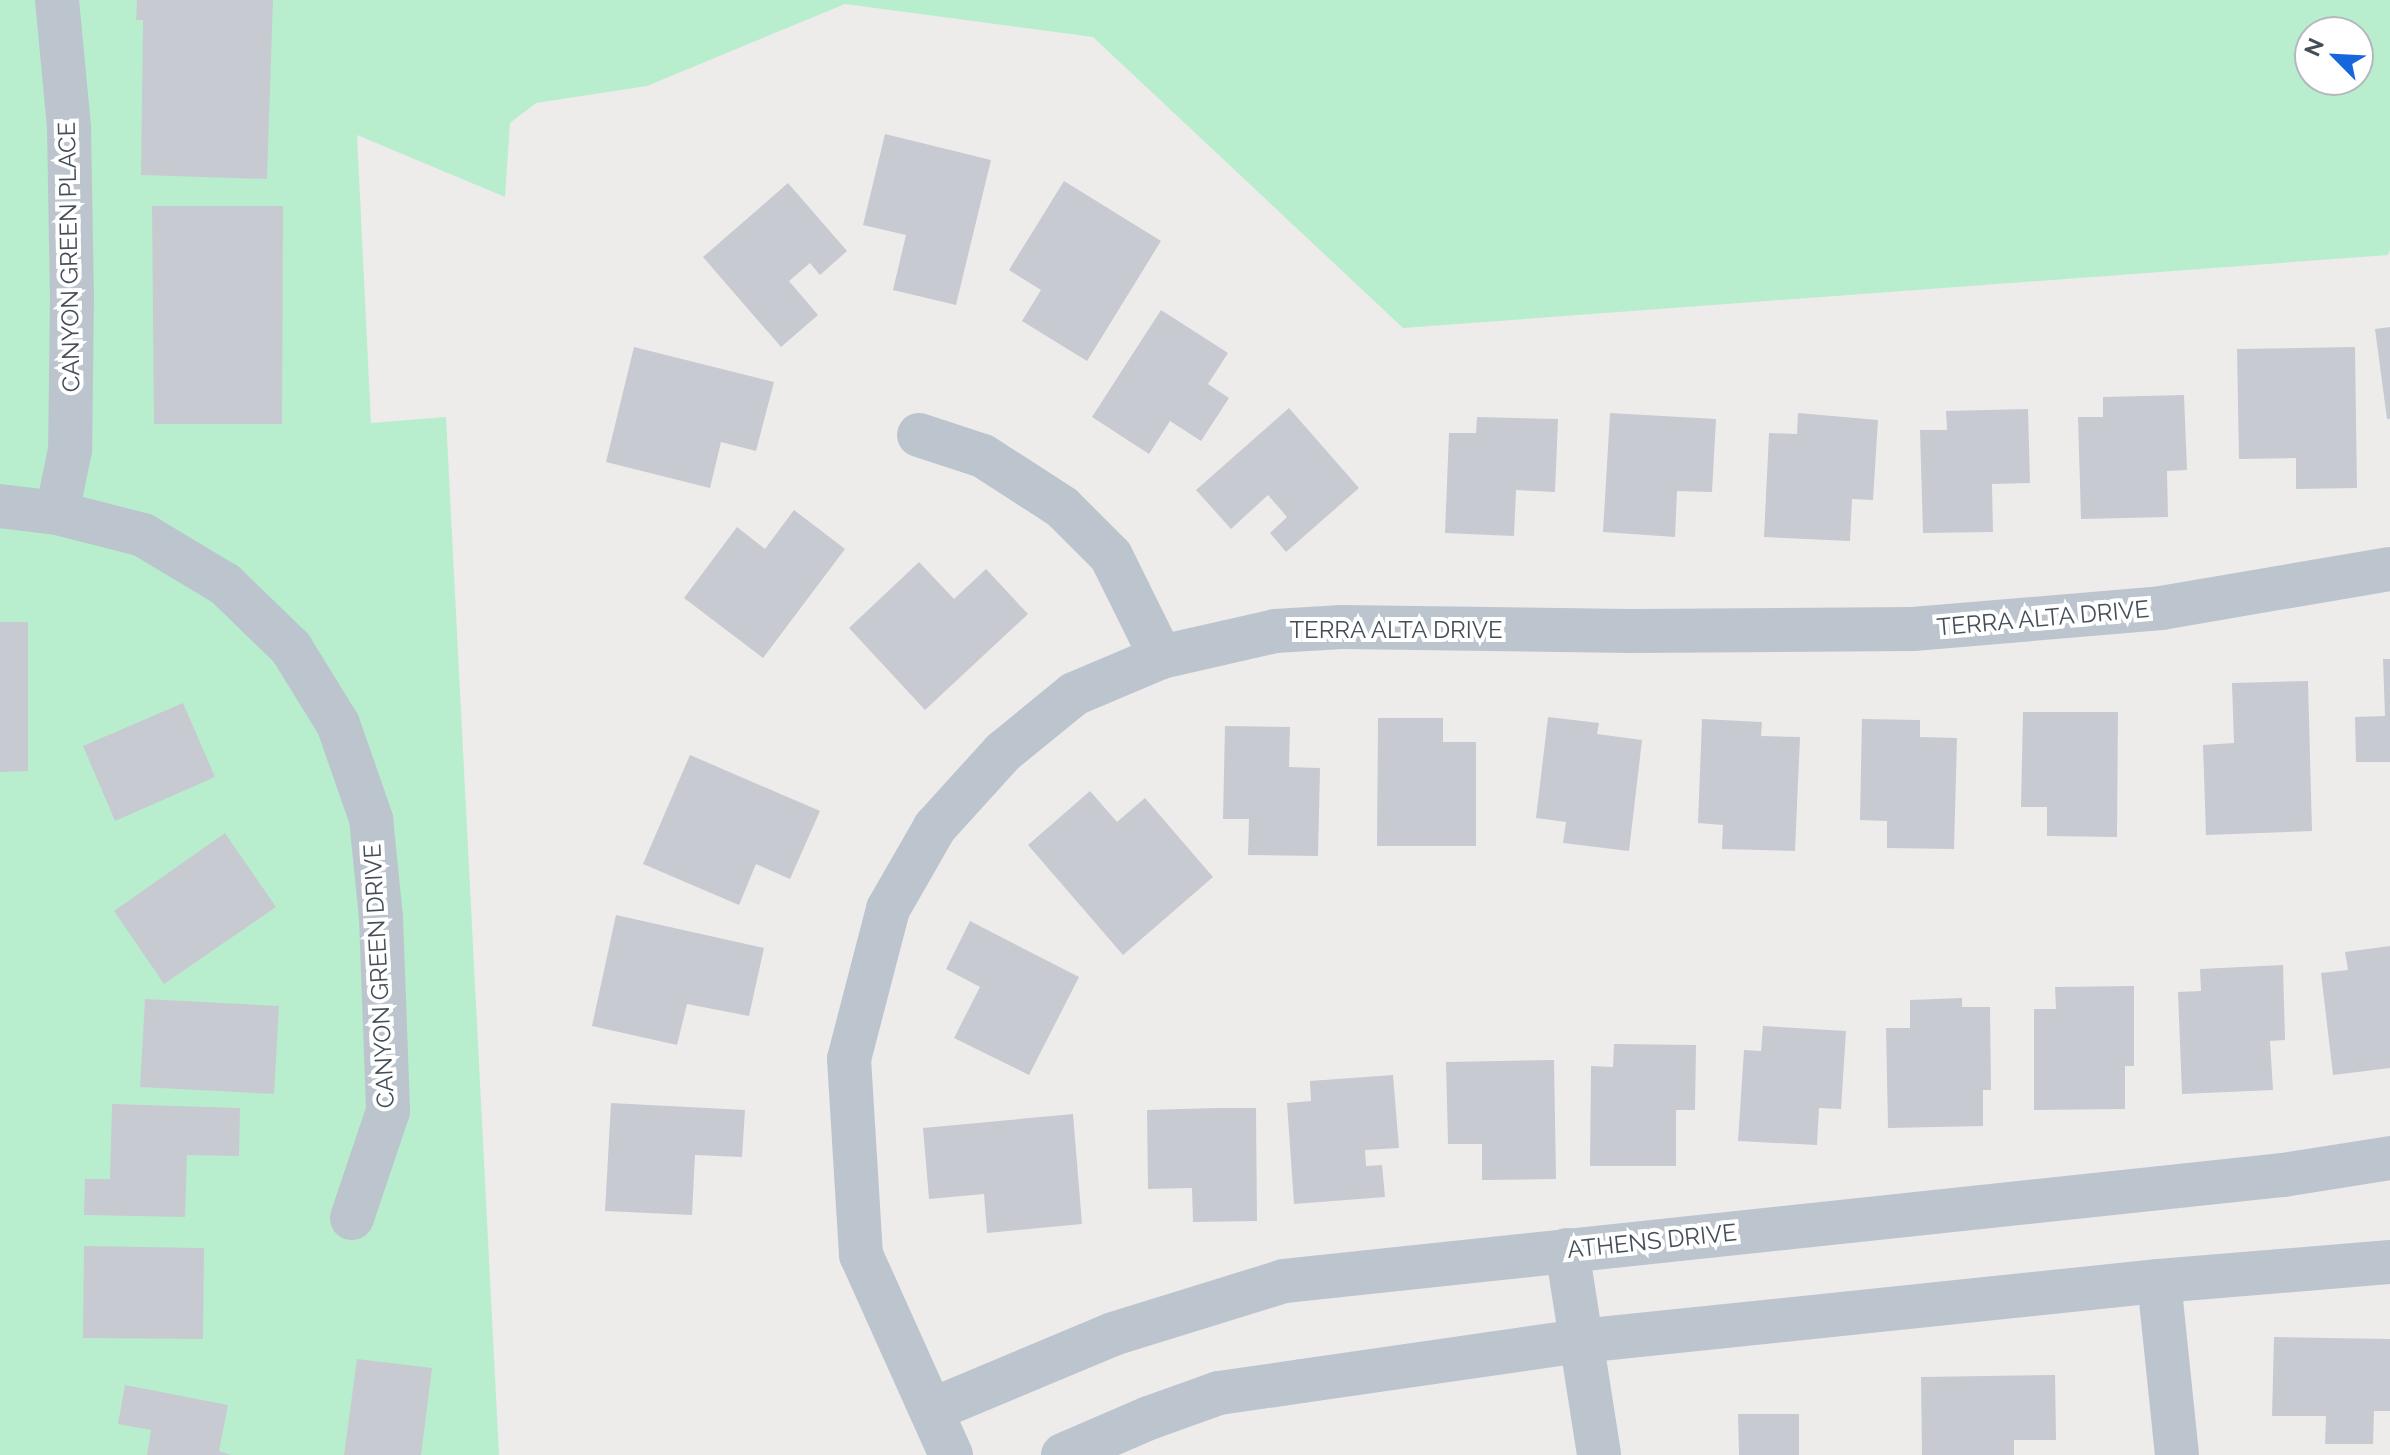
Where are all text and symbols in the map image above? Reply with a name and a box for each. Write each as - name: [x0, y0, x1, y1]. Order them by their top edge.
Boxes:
- north arrow: [2294, 16, 2374, 96]
- text: N: [2299, 34, 2329, 60]
- street label: CANYON GREEN PLACE: [52, 122, 86, 392]
- street label: TERRA ALTA DRIVE: [1934, 594, 2152, 642]
- street label: TERRA ALTA DRIVE: [1288, 616, 1504, 644]
- street label: CANYON GREEN DRIVE: [358, 843, 400, 1109]
- street label: ATHENS DRIVE: [1566, 1218, 1738, 1264]

